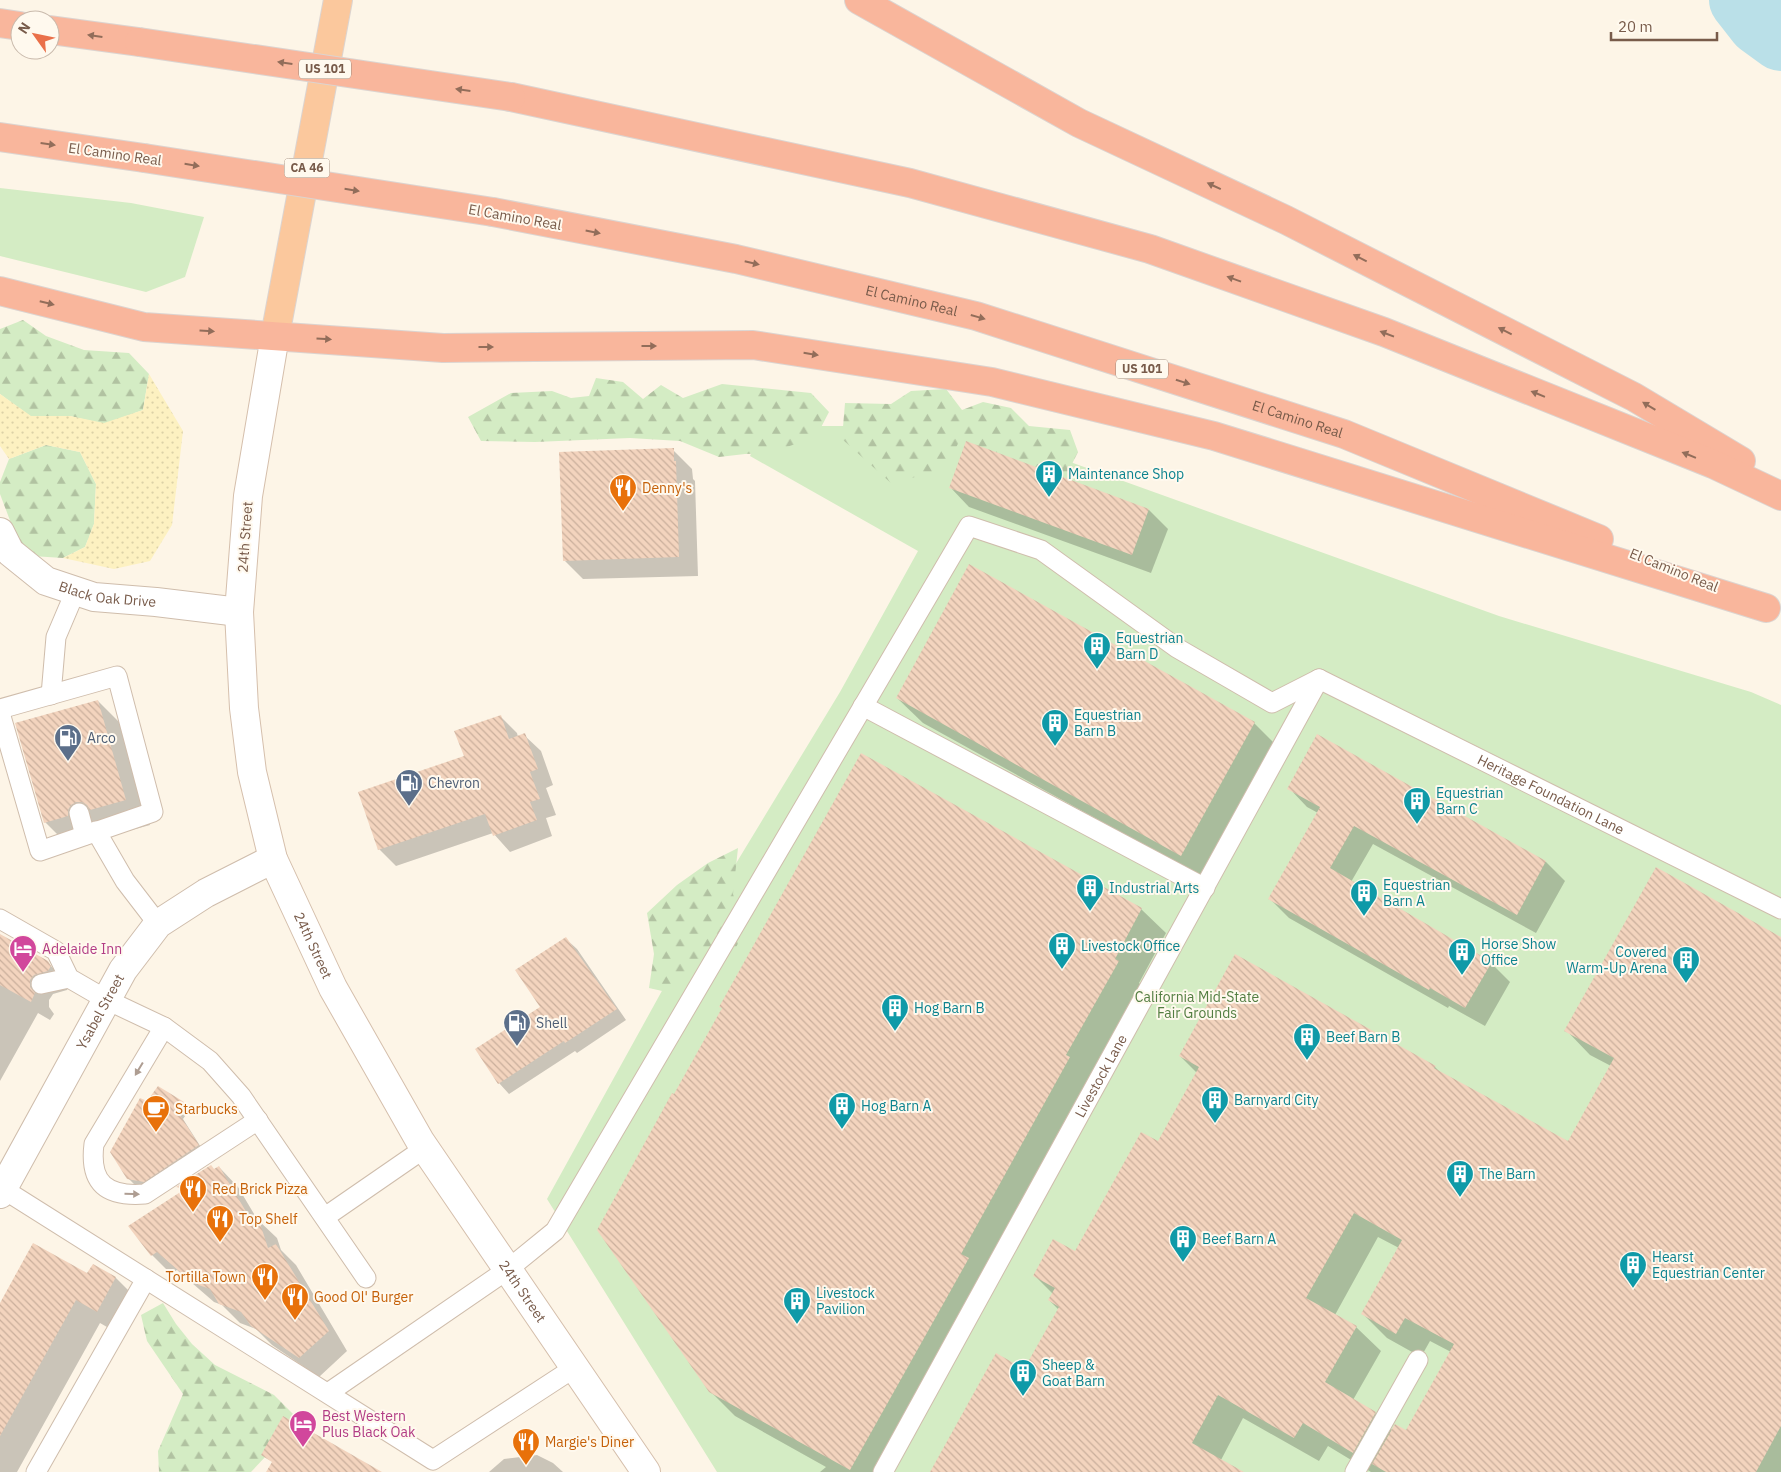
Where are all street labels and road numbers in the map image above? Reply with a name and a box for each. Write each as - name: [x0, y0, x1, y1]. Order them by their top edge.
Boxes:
- road number: US 101: [299, 60, 351, 78]
- street label: El Camino Real: [67, 139, 163, 169]
- road number: CA 46: [284, 158, 330, 178]
- street label: El Camino Real: [467, 200, 563, 234]
- street label: El Camino Real: [864, 281, 960, 320]
- road number: US 101: [1116, 359, 1168, 378]
- street label: El Camino Real: [1250, 396, 1345, 442]
- street label: 24th Street: [234, 501, 256, 573]
- street label: El Camino Real: [1627, 544, 1721, 596]
- street label: Black Oak Drive: [56, 577, 157, 611]
- street label: Heritage Foundation Lane: [1475, 750, 1627, 839]
- street label: 24th Street: [290, 909, 336, 982]
- street label: Ysabel Street: [72, 971, 128, 1053]
- street label: Livestock Lane: [1071, 1031, 1131, 1121]
- street label: 24th Street: [495, 1257, 550, 1326]

